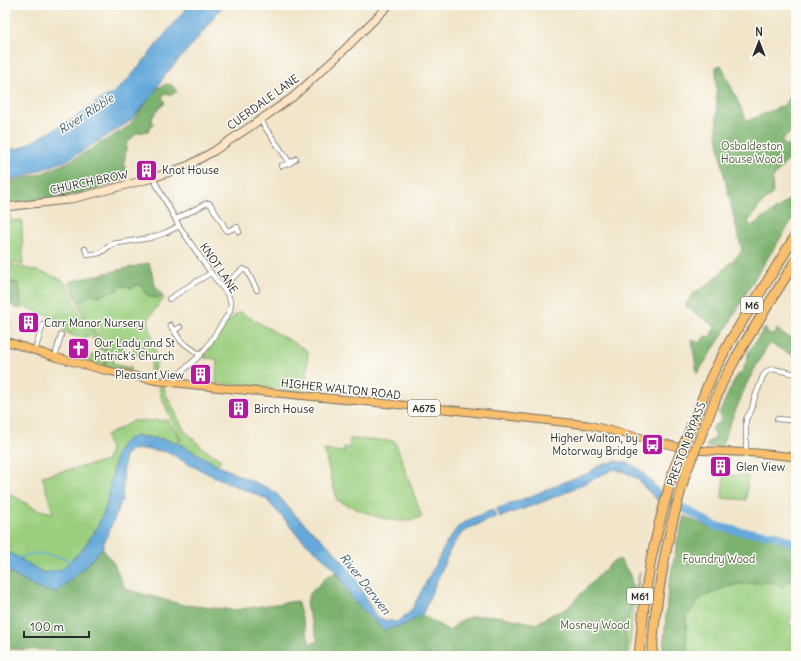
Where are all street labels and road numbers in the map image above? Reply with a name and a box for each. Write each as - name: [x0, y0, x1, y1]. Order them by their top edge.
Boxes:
- street label: CUERDALE LANE: [224, 71, 302, 133]
- street label: CHURCH BROW: [49, 167, 129, 197]
- street label: KNOT LANE: [197, 240, 241, 296]
- road number: M6: [741, 297, 763, 313]
- street label: HIGHER WALTON ROAD: [280, 376, 402, 402]
- road number: A675: [408, 400, 440, 416]
- street label: PRESTON BYPASS: [664, 400, 708, 488]
- road number: M61: [627, 588, 653, 604]

